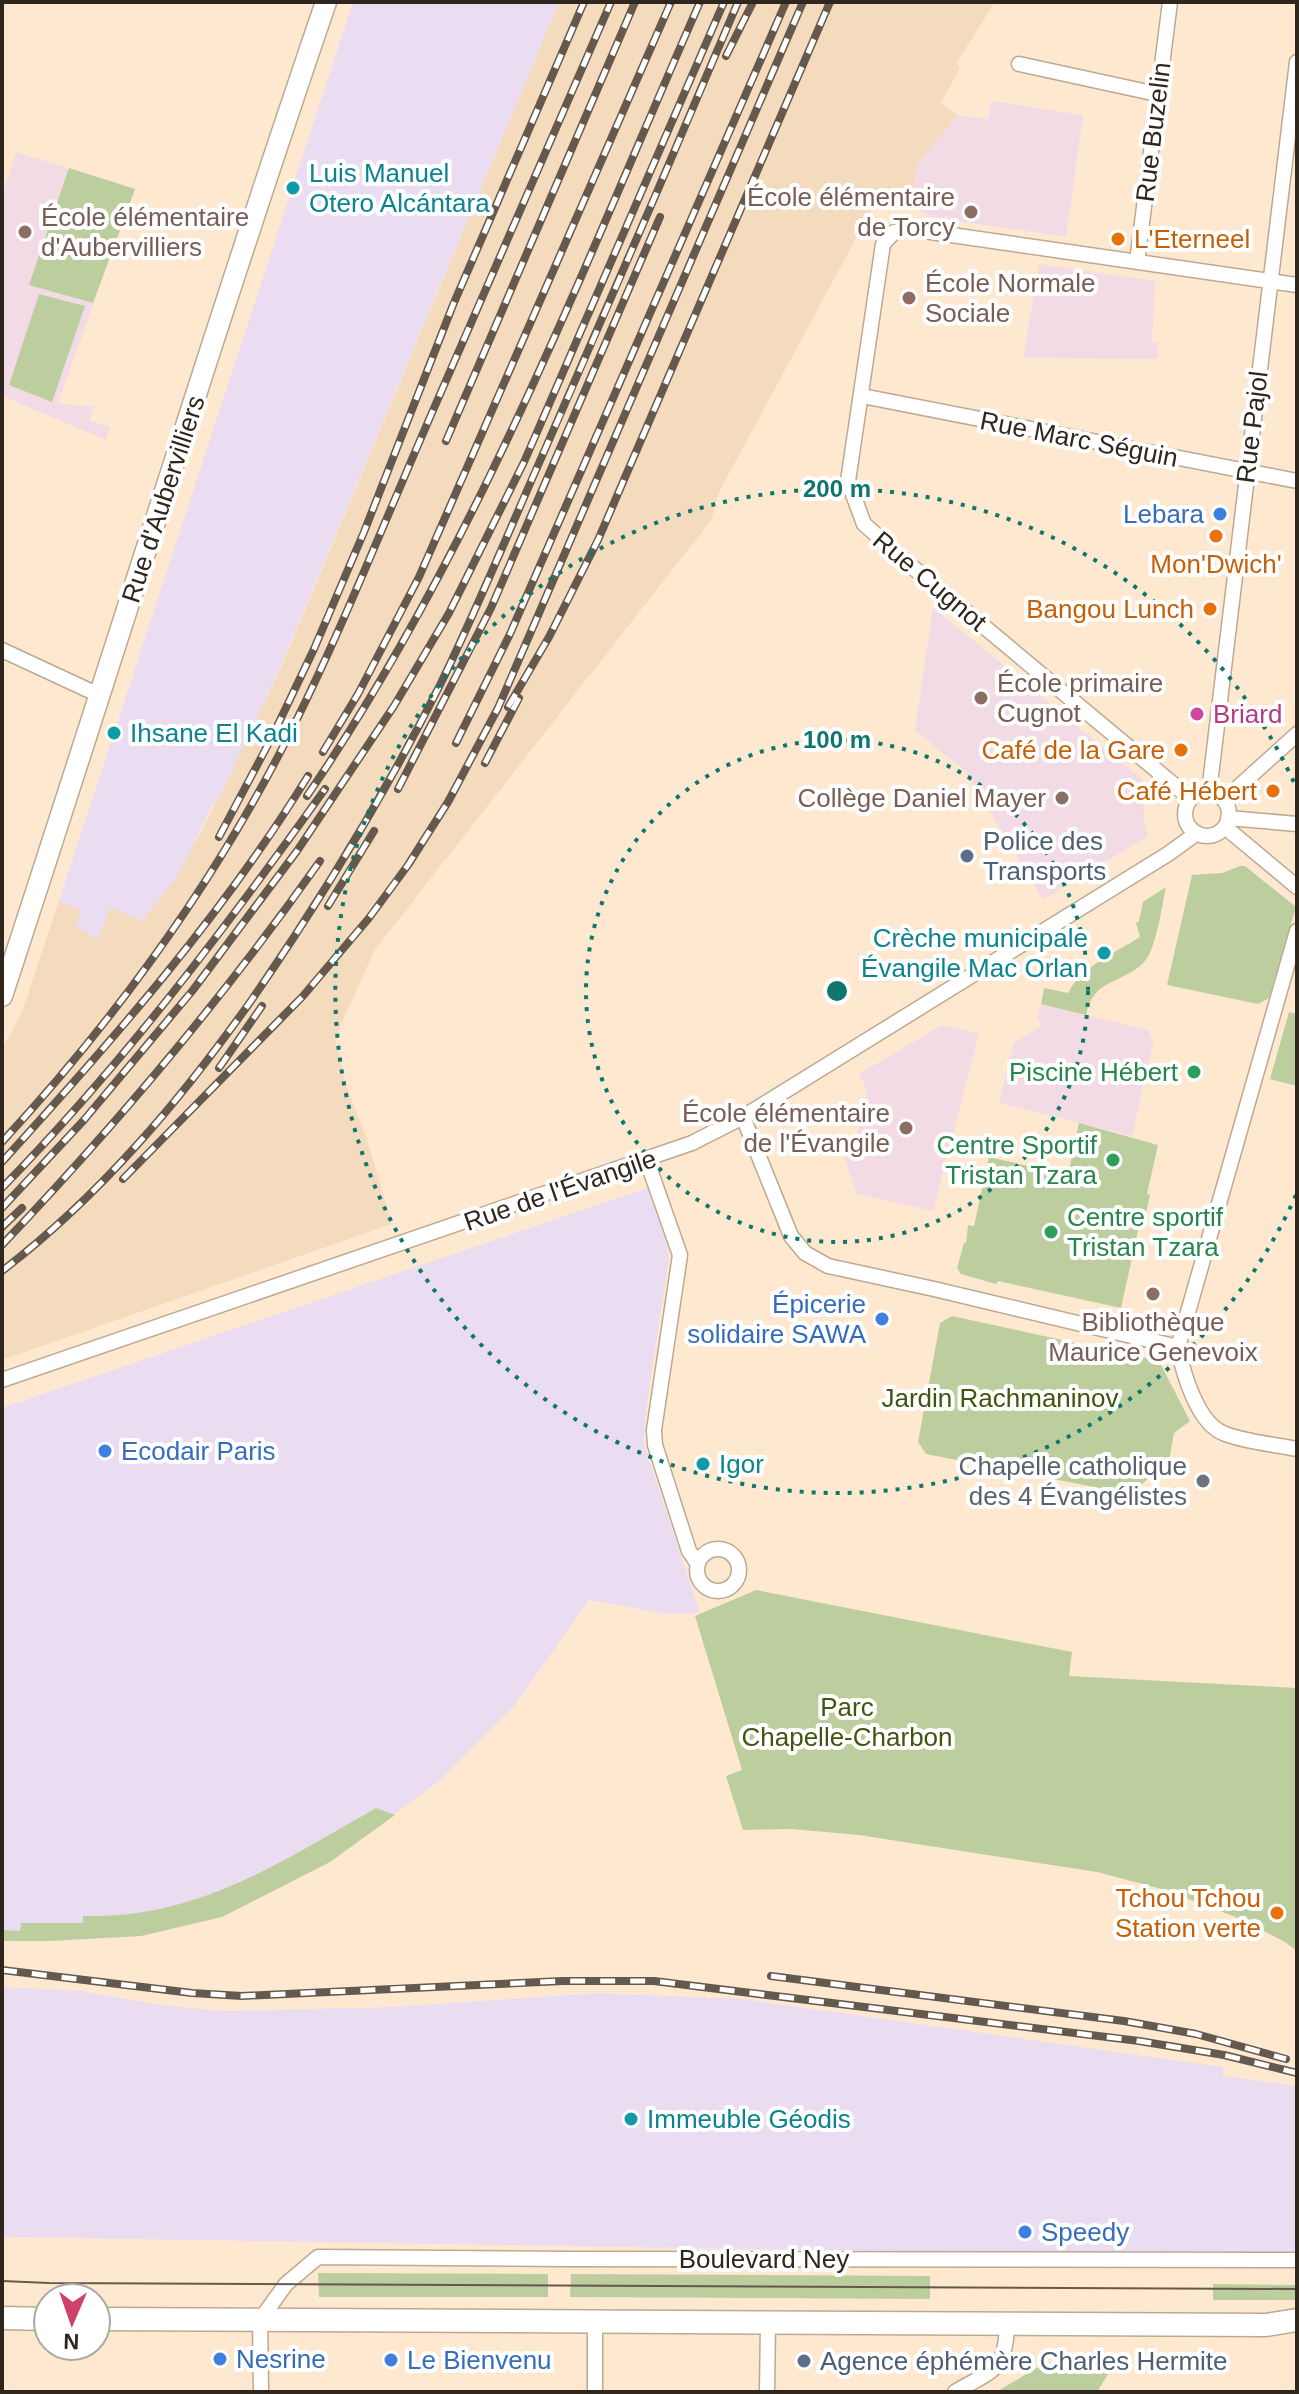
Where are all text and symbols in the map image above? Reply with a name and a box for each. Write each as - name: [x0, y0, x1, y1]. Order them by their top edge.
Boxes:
- street label: Rue Buzelin: [1130, 61, 1176, 203]
- place label: Luis Manuel Otero Alcántara: [309, 158, 490, 218]
- marker: Luis Manuel Otero Alcántara: [284, 179, 302, 197]
- place label: École élémentaire de Torcy: [747, 182, 955, 242]
- place label: École élémentaire d'Aubervilliers: [41, 202, 249, 262]
- marker: École élémentaire de Torcy: [962, 203, 980, 221]
- marker: École élémentaire d'Aubervilliers: [16, 223, 34, 241]
- place label: L'Eterneel: [1134, 224, 1250, 254]
- marker: L'Eterneel: [1109, 230, 1127, 248]
- place label: École Normale Sociale: [925, 268, 1096, 328]
- marker: École Normale Sociale: [900, 289, 918, 307]
- street label: Rue Pajol: [1230, 369, 1274, 485]
- street label: Rue d'Aubervilliers: [115, 392, 211, 606]
- street label: Rue Marc Séguin: [978, 405, 1180, 473]
- text: 200 m: [803, 475, 871, 502]
- place label: Lebara: [1123, 499, 1205, 529]
- marker: Lebara: [1211, 505, 1229, 523]
- street label: Rue Cugnot: [867, 525, 993, 638]
- marker: Mon'Dwich': [1207, 527, 1225, 545]
- place label: Mon'Dwich': [1150, 549, 1282, 579]
- place label: Bangou Lunch: [1026, 594, 1194, 624]
- marker: Bangou Lunch: [1201, 600, 1219, 618]
- place label: École primaire Cugnot: [997, 668, 1163, 728]
- marker: École primaire Cugnot: [972, 689, 990, 707]
- place label: Briard: [1213, 699, 1282, 729]
- marker: Briard: [1188, 705, 1206, 723]
- place label: Ihsane El Kadi: [130, 718, 298, 748]
- marker: Ihsane El Kadi: [105, 724, 123, 742]
- text: 100 m: [803, 726, 871, 753]
- place label: Café de la Gare: [981, 735, 1165, 765]
- marker: Café de la Gare: [1172, 741, 1190, 759]
- place label: Café Hébert: [1117, 776, 1258, 806]
- marker: Café Hébert: [1264, 782, 1282, 800]
- place label: Collège Daniel Mayer: [797, 783, 1046, 813]
- marker: Collège Daniel Mayer: [1053, 789, 1071, 807]
- place label: Police des Transports: [983, 826, 1106, 886]
- marker: Police des Transports: [958, 847, 976, 865]
- place label: Crèche municipale Évangile Mac Orlan: [861, 923, 1088, 983]
- marker: Crèche municipale Évangile Mac Orlan: [1095, 944, 1113, 962]
- centre of rings: [823, 977, 851, 1005]
- place label: Piscine Hébert: [1009, 1057, 1179, 1087]
- marker: Piscine Hébert: [1185, 1063, 1203, 1081]
- place label: École élémentaire de l'Évangile: [682, 1098, 890, 1158]
- marker: École élémentaire de l'Évangile: [897, 1119, 915, 1137]
- place label: Centre Sportif Tristan Tzara: [937, 1130, 1098, 1190]
- street label: Rue de l'Évangile: [460, 1143, 660, 1237]
- marker: Centre Sportif Tristan Tzara: [1104, 1151, 1122, 1169]
- place label: Centre sportif Tristan Tzara: [1067, 1202, 1224, 1262]
- marker: Centre sportif Tristan Tzara: [1042, 1223, 1060, 1241]
- marker: Bibliothèque Maurice Genevoix: [1144, 1285, 1162, 1303]
- place label: Épicerie solidaire SAWA: [687, 1289, 867, 1349]
- place label: Bibliothèque Maurice Genevoix: [1048, 1307, 1258, 1367]
- marker: Épicerie solidaire SAWA: [873, 1310, 891, 1328]
- park label: Jardin Rachmaninov: [881, 1383, 1119, 1413]
- place label: Ecodair Paris: [121, 1436, 276, 1466]
- marker: Ecodair Paris: [96, 1442, 114, 1460]
- place label: Igor: [719, 1449, 764, 1479]
- place label: Chapelle catholique des 4 Évangélistes: [959, 1451, 1187, 1511]
- marker: Igor: [694, 1455, 712, 1473]
- marker: Chapelle catholique des 4 Évangélistes: [1194, 1472, 1212, 1490]
- park label: Parc Chapelle-Charbon: [741, 1692, 953, 1752]
- place label: Tchou Tchou Station verte: [1115, 1883, 1261, 1943]
- marker: Tchou Tchou Station verte: [1268, 1904, 1286, 1922]
- place label: Immeuble Géodis: [647, 2104, 851, 2134]
- marker: Immeuble Géodis: [622, 2110, 640, 2128]
- place label: Speedy: [1041, 2217, 1129, 2247]
- marker: Speedy: [1016, 2223, 1034, 2241]
- street label: Boulevard Ney: [679, 2244, 849, 2274]
- north arrow: [32, 2282, 112, 2362]
- text: N: [63, 2329, 80, 2354]
- place label: Nesrine: [236, 2344, 326, 2374]
- place label: Le Bienvenu: [407, 2345, 552, 2375]
- place label: Agence éphémère Charles Hermite: [820, 2346, 1228, 2376]
- marker: Nesrine: [211, 2350, 229, 2368]
- marker: Le Bienvenu: [382, 2351, 400, 2369]
- marker: Agence éphémère Charles Hermite: [795, 2352, 813, 2370]

